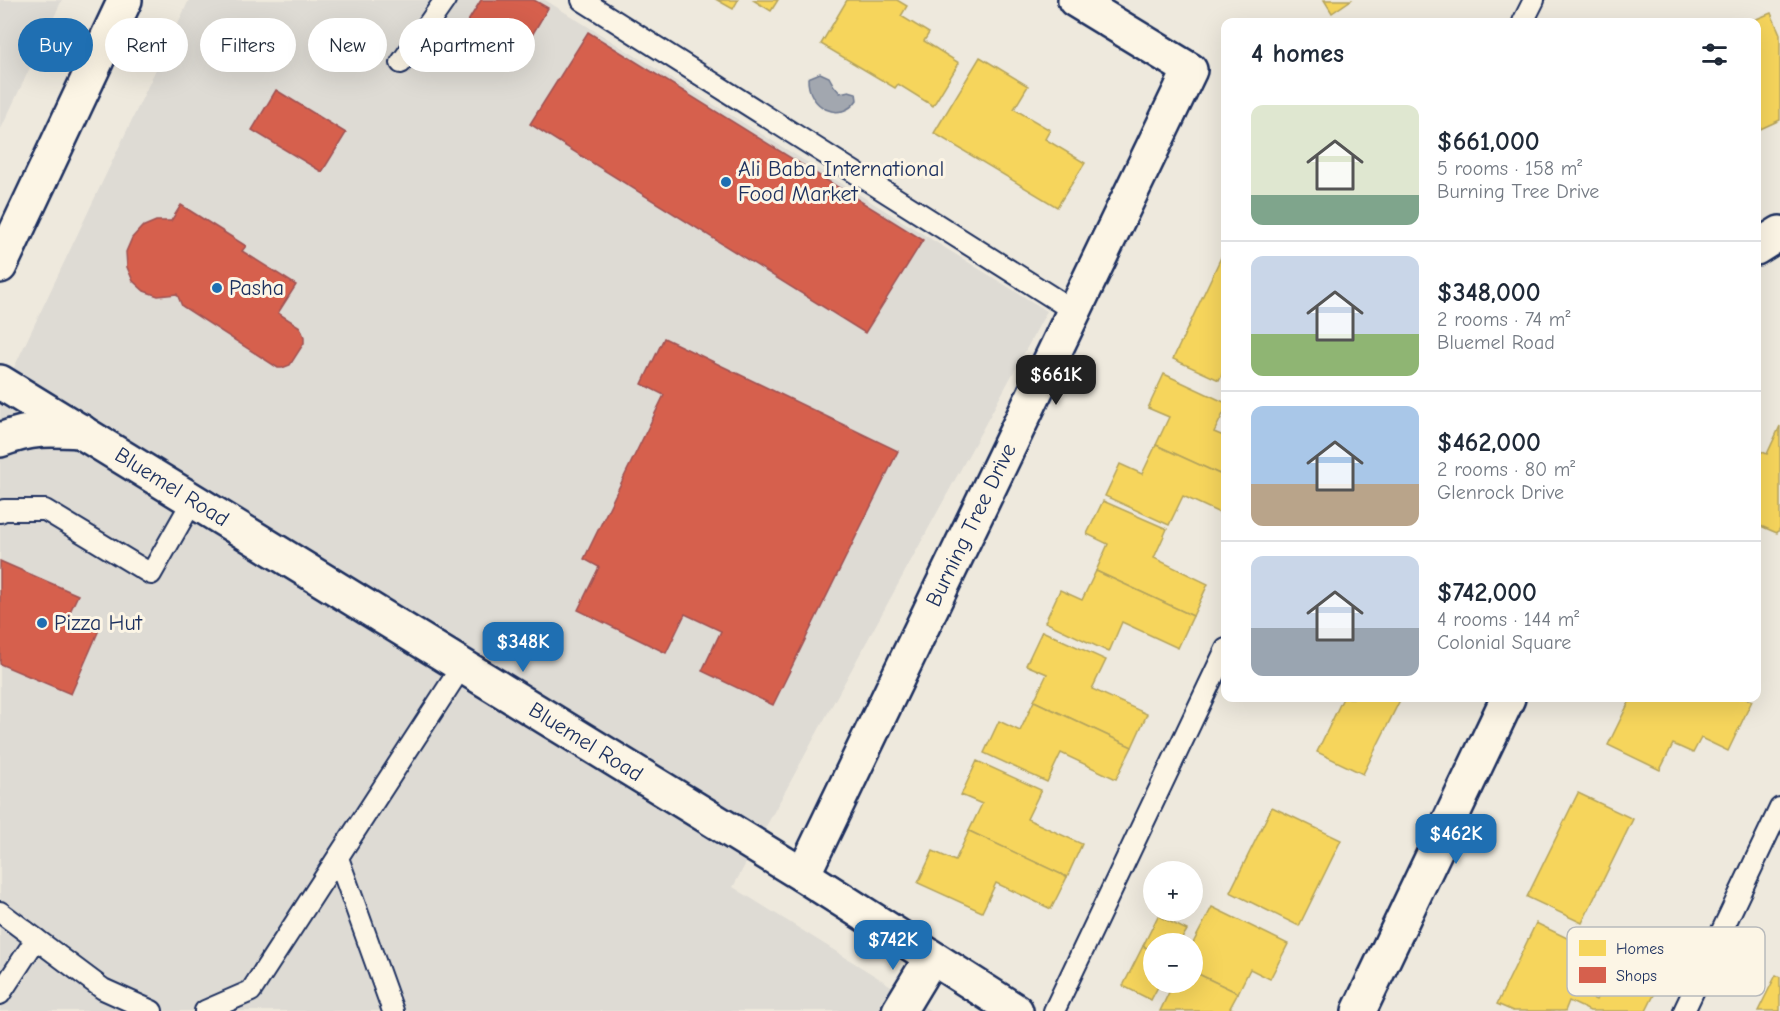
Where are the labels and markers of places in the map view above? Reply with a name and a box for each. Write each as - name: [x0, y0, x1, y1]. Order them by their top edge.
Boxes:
- place label: Ali Baba International Food Market: [738, 156, 944, 207]
- marker: Ali Baba International Food Market: [719, 175, 733, 189]
- place label: Pasha: [229, 275, 284, 301]
- marker: Pasha: [210, 281, 224, 295]
- pin: $661K: [1014, 355, 1098, 406]
- place label: Pizza Hut: [54, 610, 143, 636]
- marker: Pizza Hut: [35, 616, 49, 630]
- pin: $348K: [481, 622, 565, 673]
- pin: $462K: [1414, 814, 1498, 865]
- pin: $742K: [851, 920, 935, 971]

